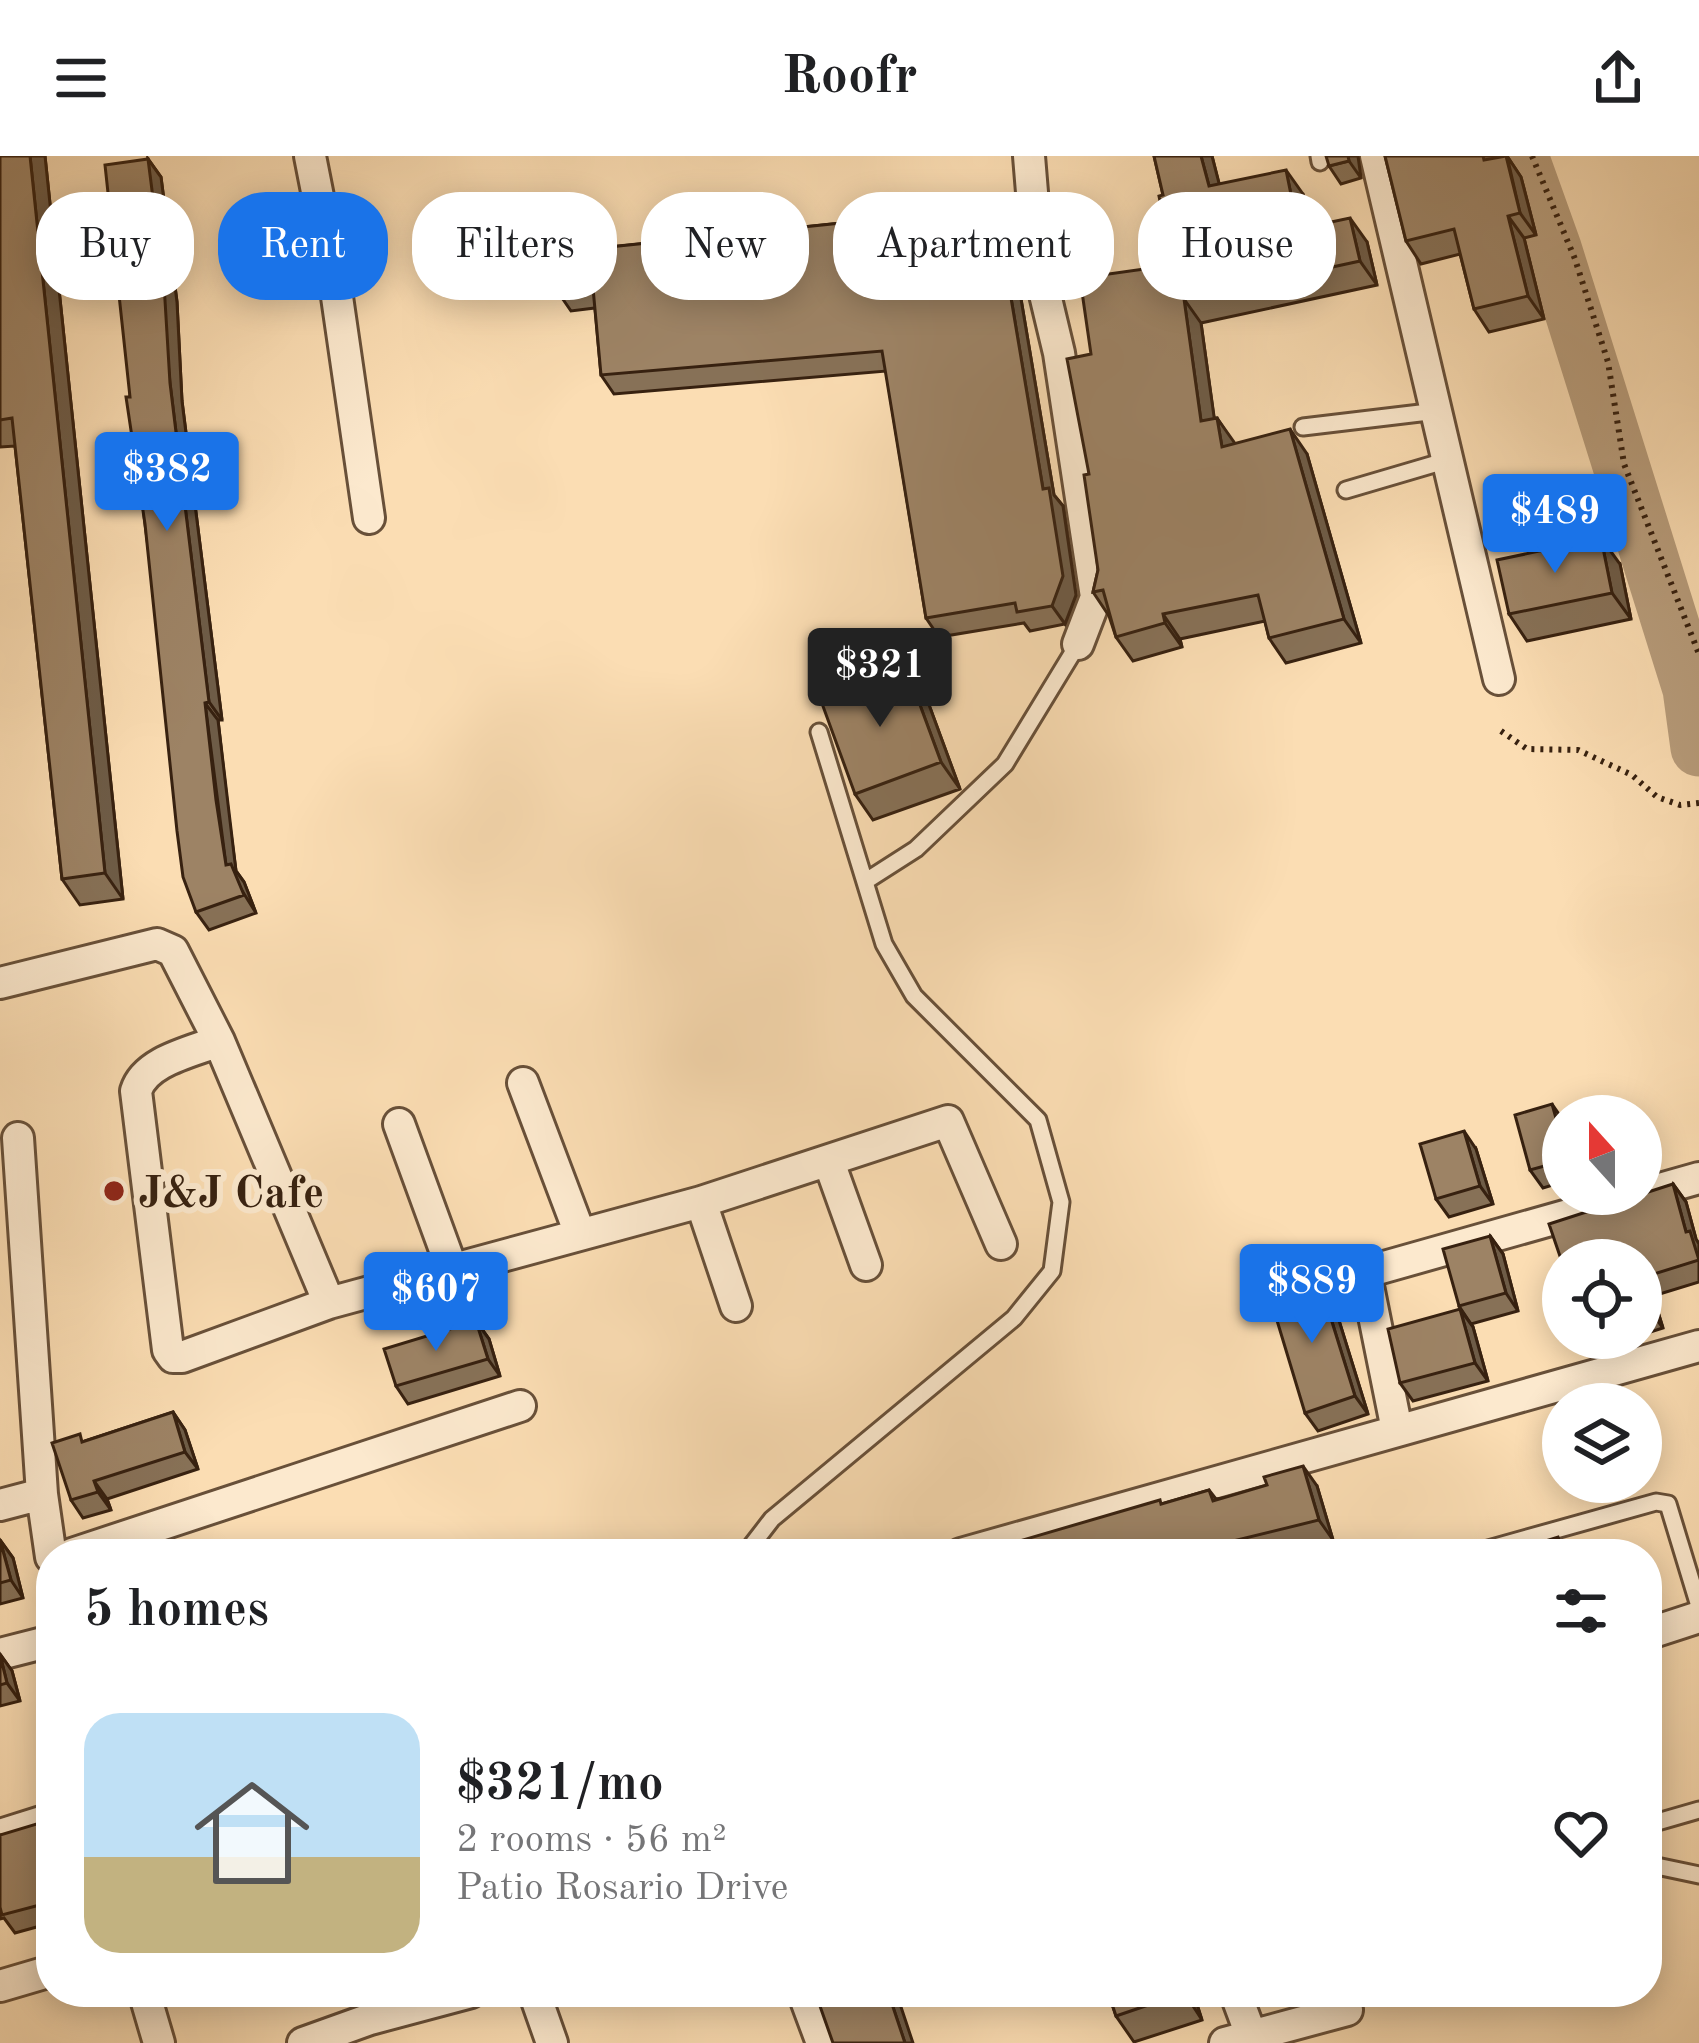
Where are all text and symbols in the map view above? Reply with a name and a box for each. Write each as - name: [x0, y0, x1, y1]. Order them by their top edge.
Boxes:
- icon: menu: [48, 45, 114, 111]
- icon: share: [1585, 45, 1651, 111]
- text: Roofr: [781, 51, 918, 105]
- chip: Buy: [36, 192, 194, 300]
- chip: Rent: [218, 192, 388, 300]
- chip: Filters: [412, 192, 617, 300]
- chip: New: [641, 192, 809, 300]
- chip: Apartment: [833, 192, 1114, 300]
- chip: House: [1138, 192, 1336, 300]
- pin: $382: [96, 432, 238, 534]
- text: $382: [122, 451, 212, 490]
- pin: $489: [1484, 474, 1626, 576]
- text: $489: [1510, 493, 1600, 532]
- pin: $321: [809, 628, 951, 730]
- text: $321: [835, 647, 925, 686]
- north arrow: [1542, 1095, 1662, 1215]
- map controls: [1542, 1095, 1662, 1503]
- place label: J&J Cafe: [138, 1173, 324, 1218]
- marker: J&J Cafe: [101, 1178, 127, 1204]
- button: locate: [1542, 1239, 1662, 1359]
- pin: $889: [1241, 1244, 1383, 1346]
- pin: $607: [365, 1252, 507, 1354]
- text: $889: [1267, 1263, 1357, 1302]
- text: $607: [391, 1271, 481, 1310]
- button: layers: [1542, 1383, 1662, 1503]
- icon: filters: [1548, 1578, 1614, 1644]
- text: 5 homes: [84, 1586, 269, 1637]
- text: $321/mo: [456, 1760, 664, 1811]
- icon: home: [180, 1761, 324, 1905]
- icon: heart: [1548, 1800, 1614, 1866]
- text: 2 rooms · 56 m²: [456, 1821, 727, 1860]
- text: Patio Rosario Drive: [456, 1869, 788, 1908]

